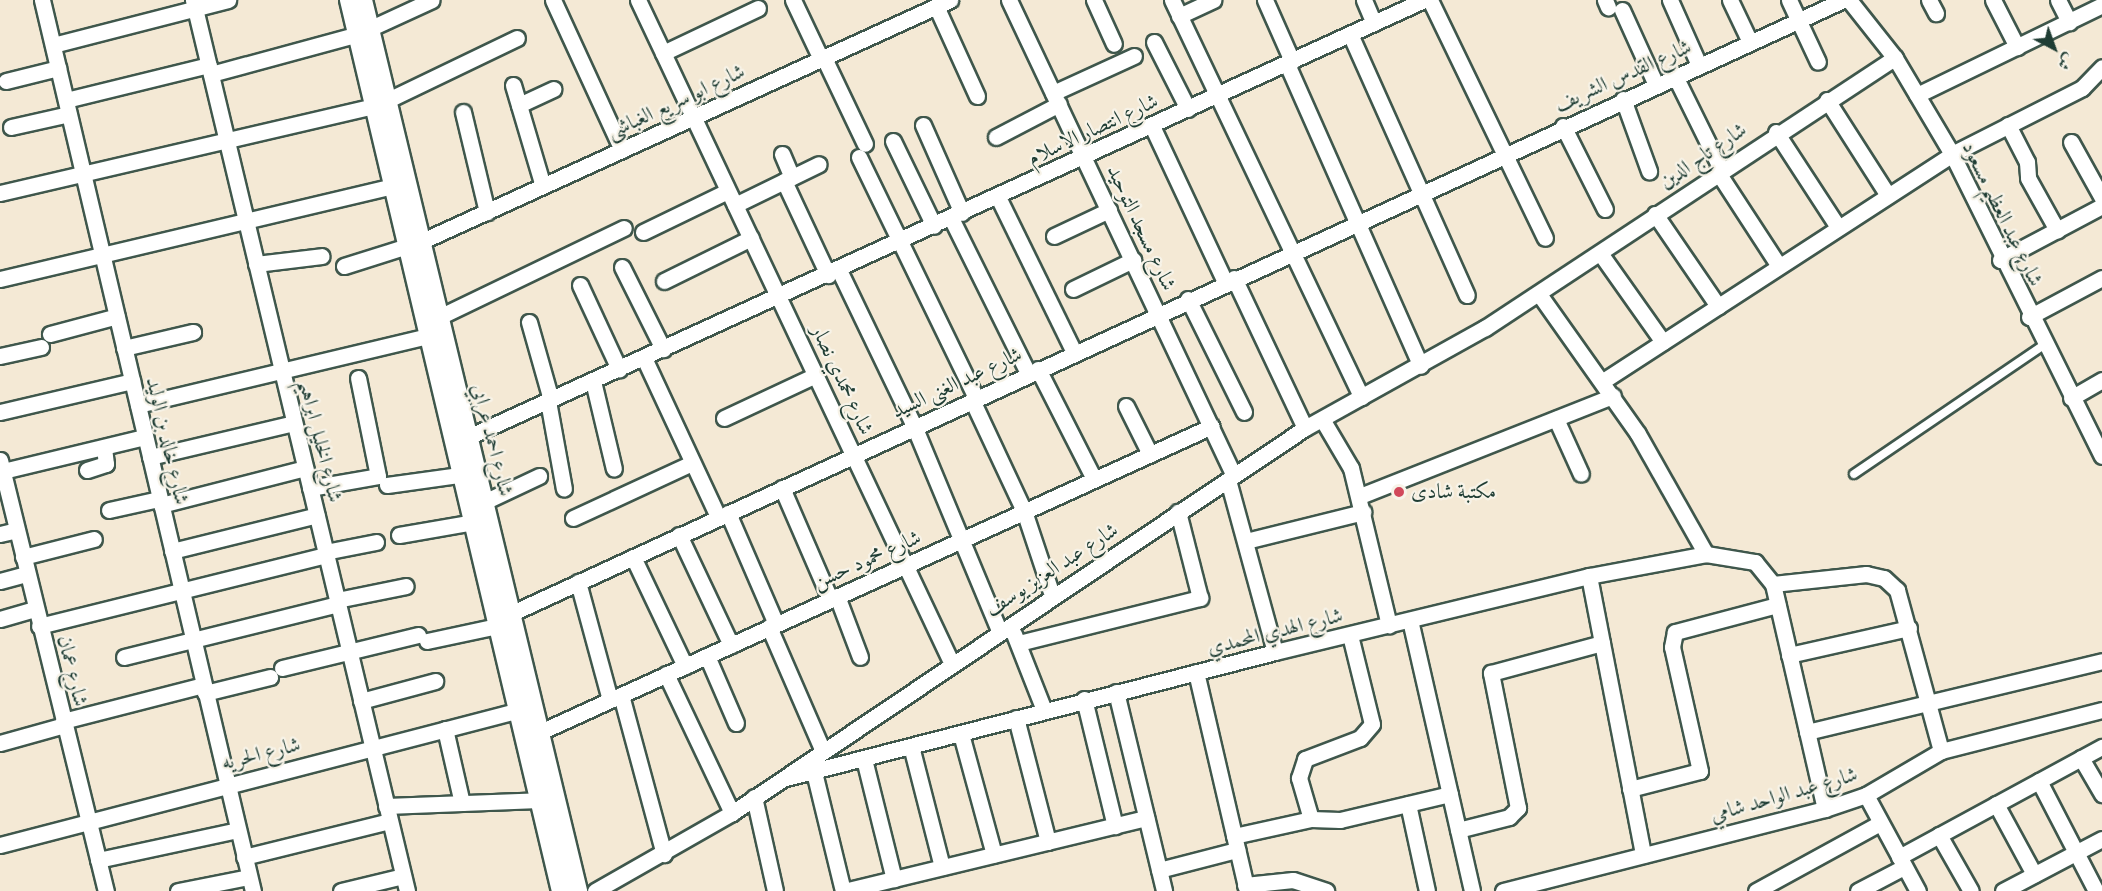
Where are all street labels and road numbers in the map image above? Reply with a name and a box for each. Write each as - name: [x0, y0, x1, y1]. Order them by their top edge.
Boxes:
- street label: شارع القدس الشريف: [1551, 34, 1695, 118]
- street label: شارع ابو سريع الغباشى: [603, 59, 749, 145]
- street label: شارع انتصار الاسلام: [1024, 89, 1162, 171]
- street label: شارع تاج الدين: [1654, 117, 1752, 195]
- street label: شارع عبد العظيم مسعود: [1956, 137, 2048, 291]
- street label: شارع مسجد التوحيد: [1101, 161, 1181, 295]
- street label: شارع محمدي نصار: [805, 321, 879, 439]
- street label: شارع عبد الغنى السيد: [888, 342, 1026, 424]
- street label: شارع خالد بن الوليد: [140, 375, 194, 507]
- street label: شارع الخليل ابراهيم: [293, 377, 347, 505]
- street label: شارع احمد عرابي: [466, 381, 518, 499]
- street label: شارع عبد العزيز يوسف: [981, 518, 1123, 622]
- street label: شارع محمود حسن: [809, 525, 925, 595]
- street label: شارع الهدي المحمدي: [1205, 603, 1345, 661]
- street label: شارع عمان: [51, 633, 93, 709]
- street label: شارع الحريه: [219, 732, 303, 776]
- street label: شارع عبد الواحد شامي: [1707, 762, 1861, 828]

